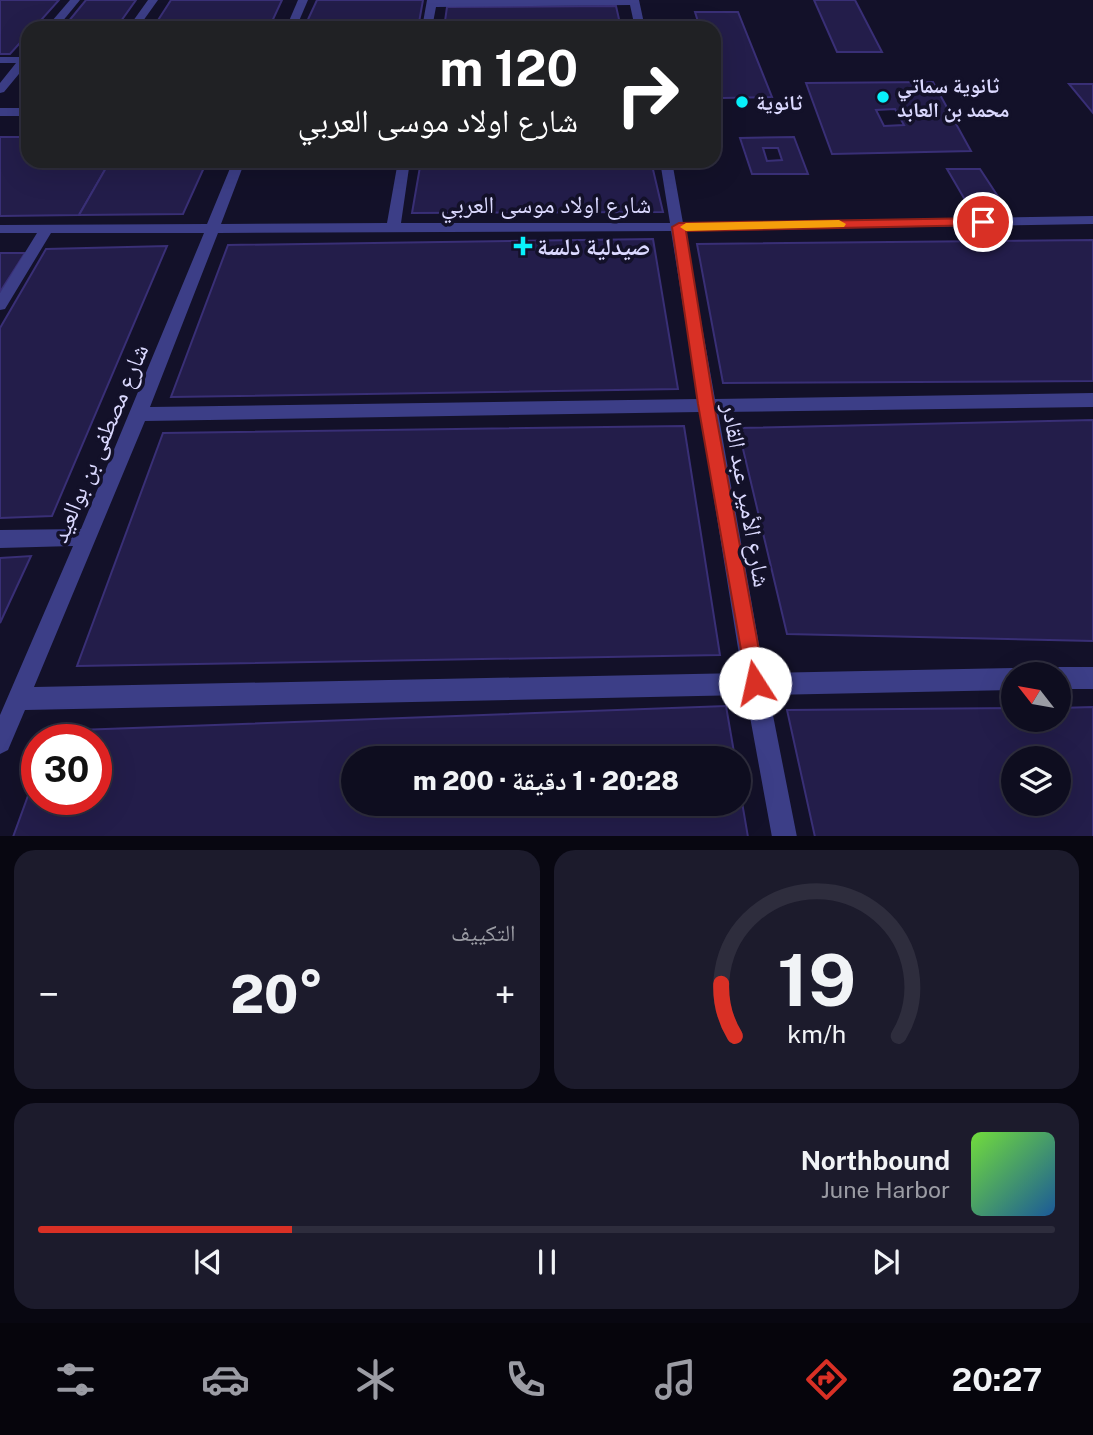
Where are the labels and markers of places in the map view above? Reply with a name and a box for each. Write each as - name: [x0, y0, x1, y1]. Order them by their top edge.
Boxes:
- place label: ثانوية سماتي محمد بن العابد: [897, 73, 1009, 123]
- marker: ثانوية سماتي محمد بن العابد: [875, 89, 891, 105]
- place label: ثانوية: [756, 90, 803, 115]
- marker: ثانوية: [734, 94, 750, 110]
- pin: [953, 192, 1013, 252]
- place label: صيدلية دلسة: [537, 232, 650, 261]
- marker: صيدلية دلسة: [515, 238, 531, 254]

